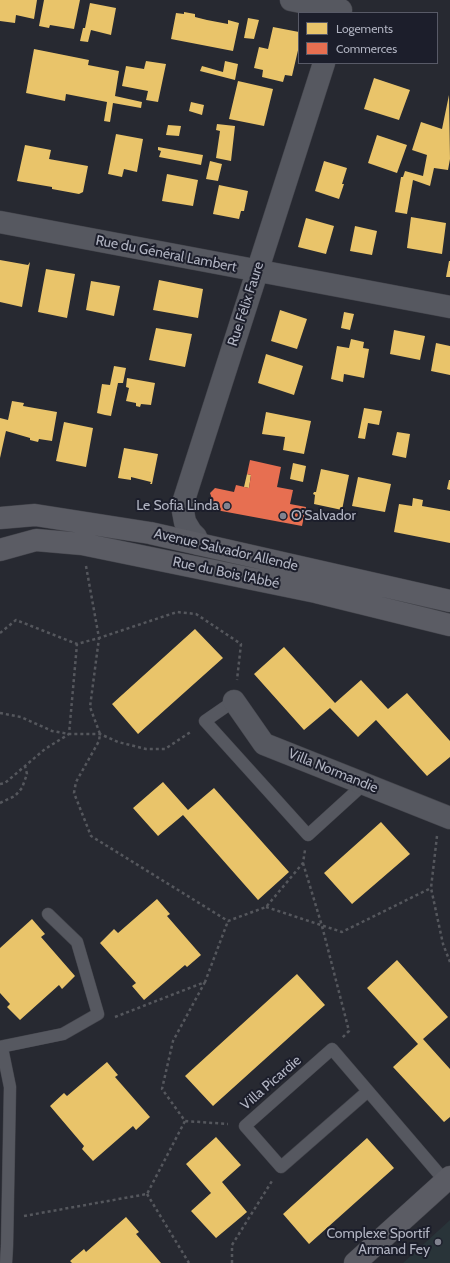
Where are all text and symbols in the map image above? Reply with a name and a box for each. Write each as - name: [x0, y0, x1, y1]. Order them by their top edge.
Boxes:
- legend: [298, 12, 438, 64]
- text: Logements: [336, 21, 393, 36]
- text: Commerces: [336, 41, 397, 56]
- street label: Rue du Général Lambert: [94, 232, 238, 276]
- street label: Rue Félix Faure: [224, 260, 268, 348]
- place label: Le Sofia Linda: [136, 498, 219, 514]
- marker: Le Sofia Linda: [222, 501, 232, 511]
- place label: O’Salvador: [291, 508, 356, 524]
- marker: O’Salvador: [278, 511, 288, 521]
- street label: Avenue Salvador Allende: [152, 525, 300, 575]
- street label: Rue du Bois l'Abbé: [171, 554, 281, 592]
- street label: Villa Normandie: [286, 745, 380, 797]
- street label: Villa Picardie: [237, 1052, 305, 1114]
- place label: Complexe Sportif Armand Fey: [326, 1226, 430, 1258]
- marker: Complexe Sportif Armand Fey: [433, 1237, 443, 1247]

